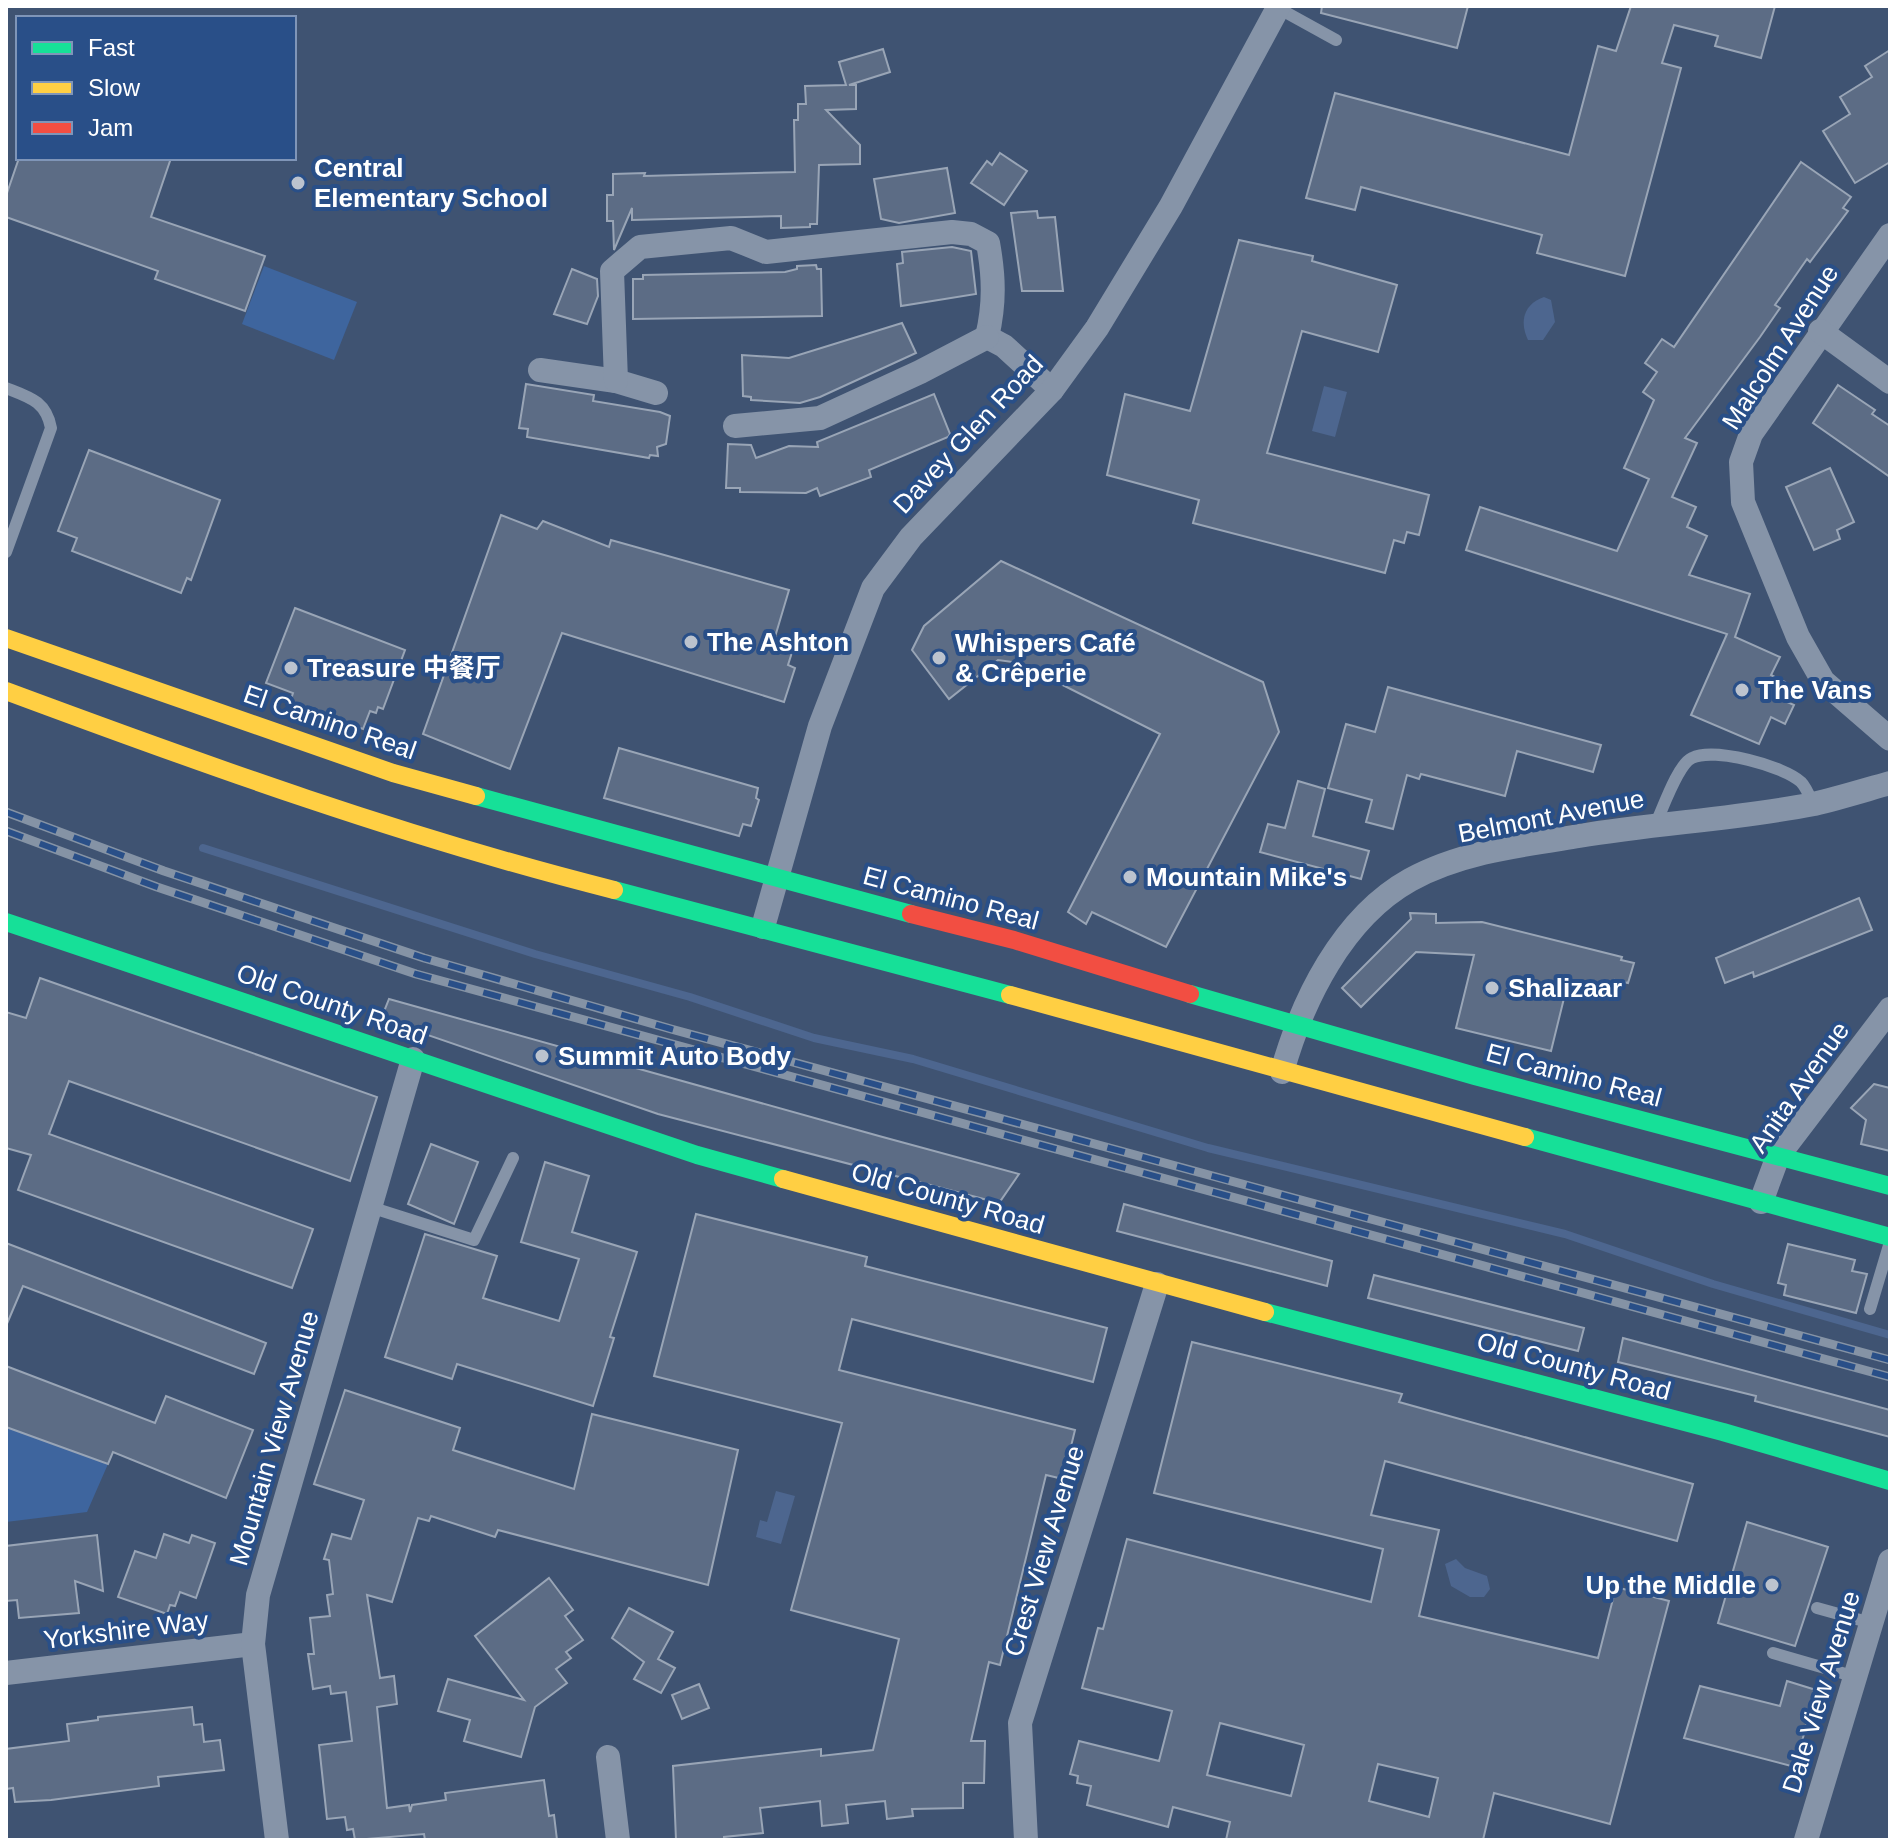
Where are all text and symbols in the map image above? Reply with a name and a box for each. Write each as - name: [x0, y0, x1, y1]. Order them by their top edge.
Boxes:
- legend: [16, 16, 296, 160]
- text: Fast: [88, 34, 135, 61]
- text: Slow: [88, 74, 141, 101]
- text: Jam: [88, 114, 133, 141]
- place label: Central Elementary School: [314, 153, 548, 213]
- marker: Central Elementary School: [289, 174, 307, 192]
- street label: Malcolm Avenue: [1716, 259, 1844, 435]
- street label: Davey Glen Road: [887, 349, 1049, 519]
- place label: The Ashton: [707, 627, 849, 657]
- place label: Whispers Café & Crêperie: [955, 628, 1136, 688]
- marker: The Ashton: [682, 633, 700, 651]
- marker: Whispers Café & Crêperie: [930, 649, 948, 667]
- place label: Treasure 中餐厅: [307, 653, 501, 683]
- marker: Treasure 中餐厅: [282, 659, 300, 677]
- place label: The Vans: [1758, 675, 1872, 705]
- street label: El Camino Real: [240, 678, 420, 766]
- marker: The Vans: [1733, 681, 1751, 699]
- street label: Belmont Avenue: [1455, 783, 1647, 849]
- street label: El Camino Real: [860, 860, 1042, 936]
- place label: Mountain Mike's: [1146, 862, 1347, 892]
- marker: Mountain Mike's: [1121, 868, 1139, 886]
- street label: Old County Road: [233, 957, 431, 1051]
- place label: Shalizaar: [1508, 973, 1622, 1003]
- marker: Shalizaar: [1483, 979, 1501, 997]
- street label: Anita Avenue: [1743, 1016, 1855, 1158]
- street label: El Camino Real: [1483, 1037, 1665, 1113]
- place label: Summit Auto Body: [558, 1041, 792, 1071]
- marker: Summit Auto Body: [533, 1047, 551, 1065]
- street label: Old County Road: [848, 1156, 1048, 1240]
- street label: Mountain View Avenue: [223, 1307, 325, 1569]
- street label: Old County Road: [1474, 1326, 1674, 1406]
- street label: Crest View Avenue: [998, 1442, 1090, 1660]
- place label: Up the Middle: [1586, 1570, 1756, 1600]
- marker: Up the Middle: [1763, 1576, 1781, 1594]
- street label: Dale View Avenue: [1776, 1587, 1866, 1797]
- street label: Yorkshire Way: [42, 1605, 210, 1655]

